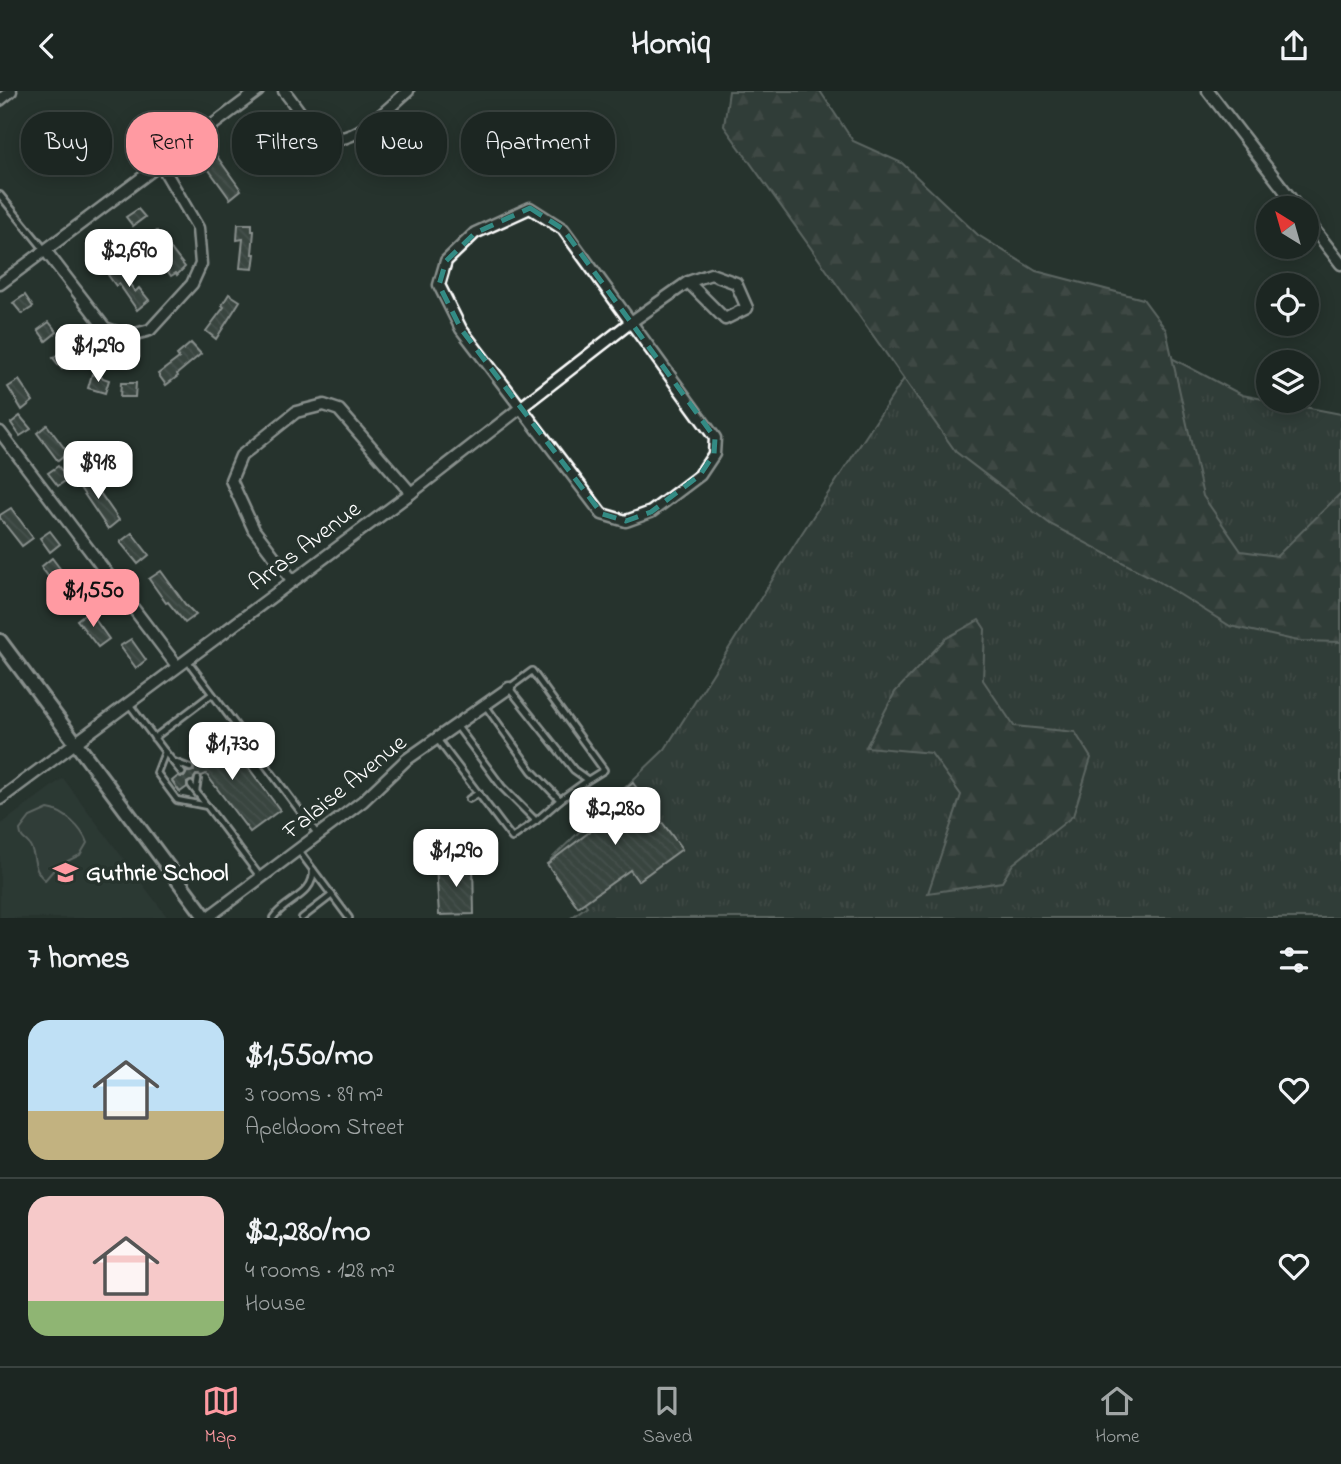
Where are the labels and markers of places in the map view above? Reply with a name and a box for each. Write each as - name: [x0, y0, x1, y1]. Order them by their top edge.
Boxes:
- pin: $2,690: [72, 229, 186, 289]
- pin: $1,290: [41, 324, 155, 384]
- pin: $918: [57, 441, 139, 501]
- pin: $1,550: [36, 569, 150, 629]
- pin: $1,730: [175, 723, 289, 782]
- pin: $2,280: [558, 787, 672, 847]
- pin: $1,290: [399, 829, 513, 889]
- place label: Guthrie School: [86, 857, 228, 892]
- school or university icon: Guthrie School: [52, 858, 80, 886]

